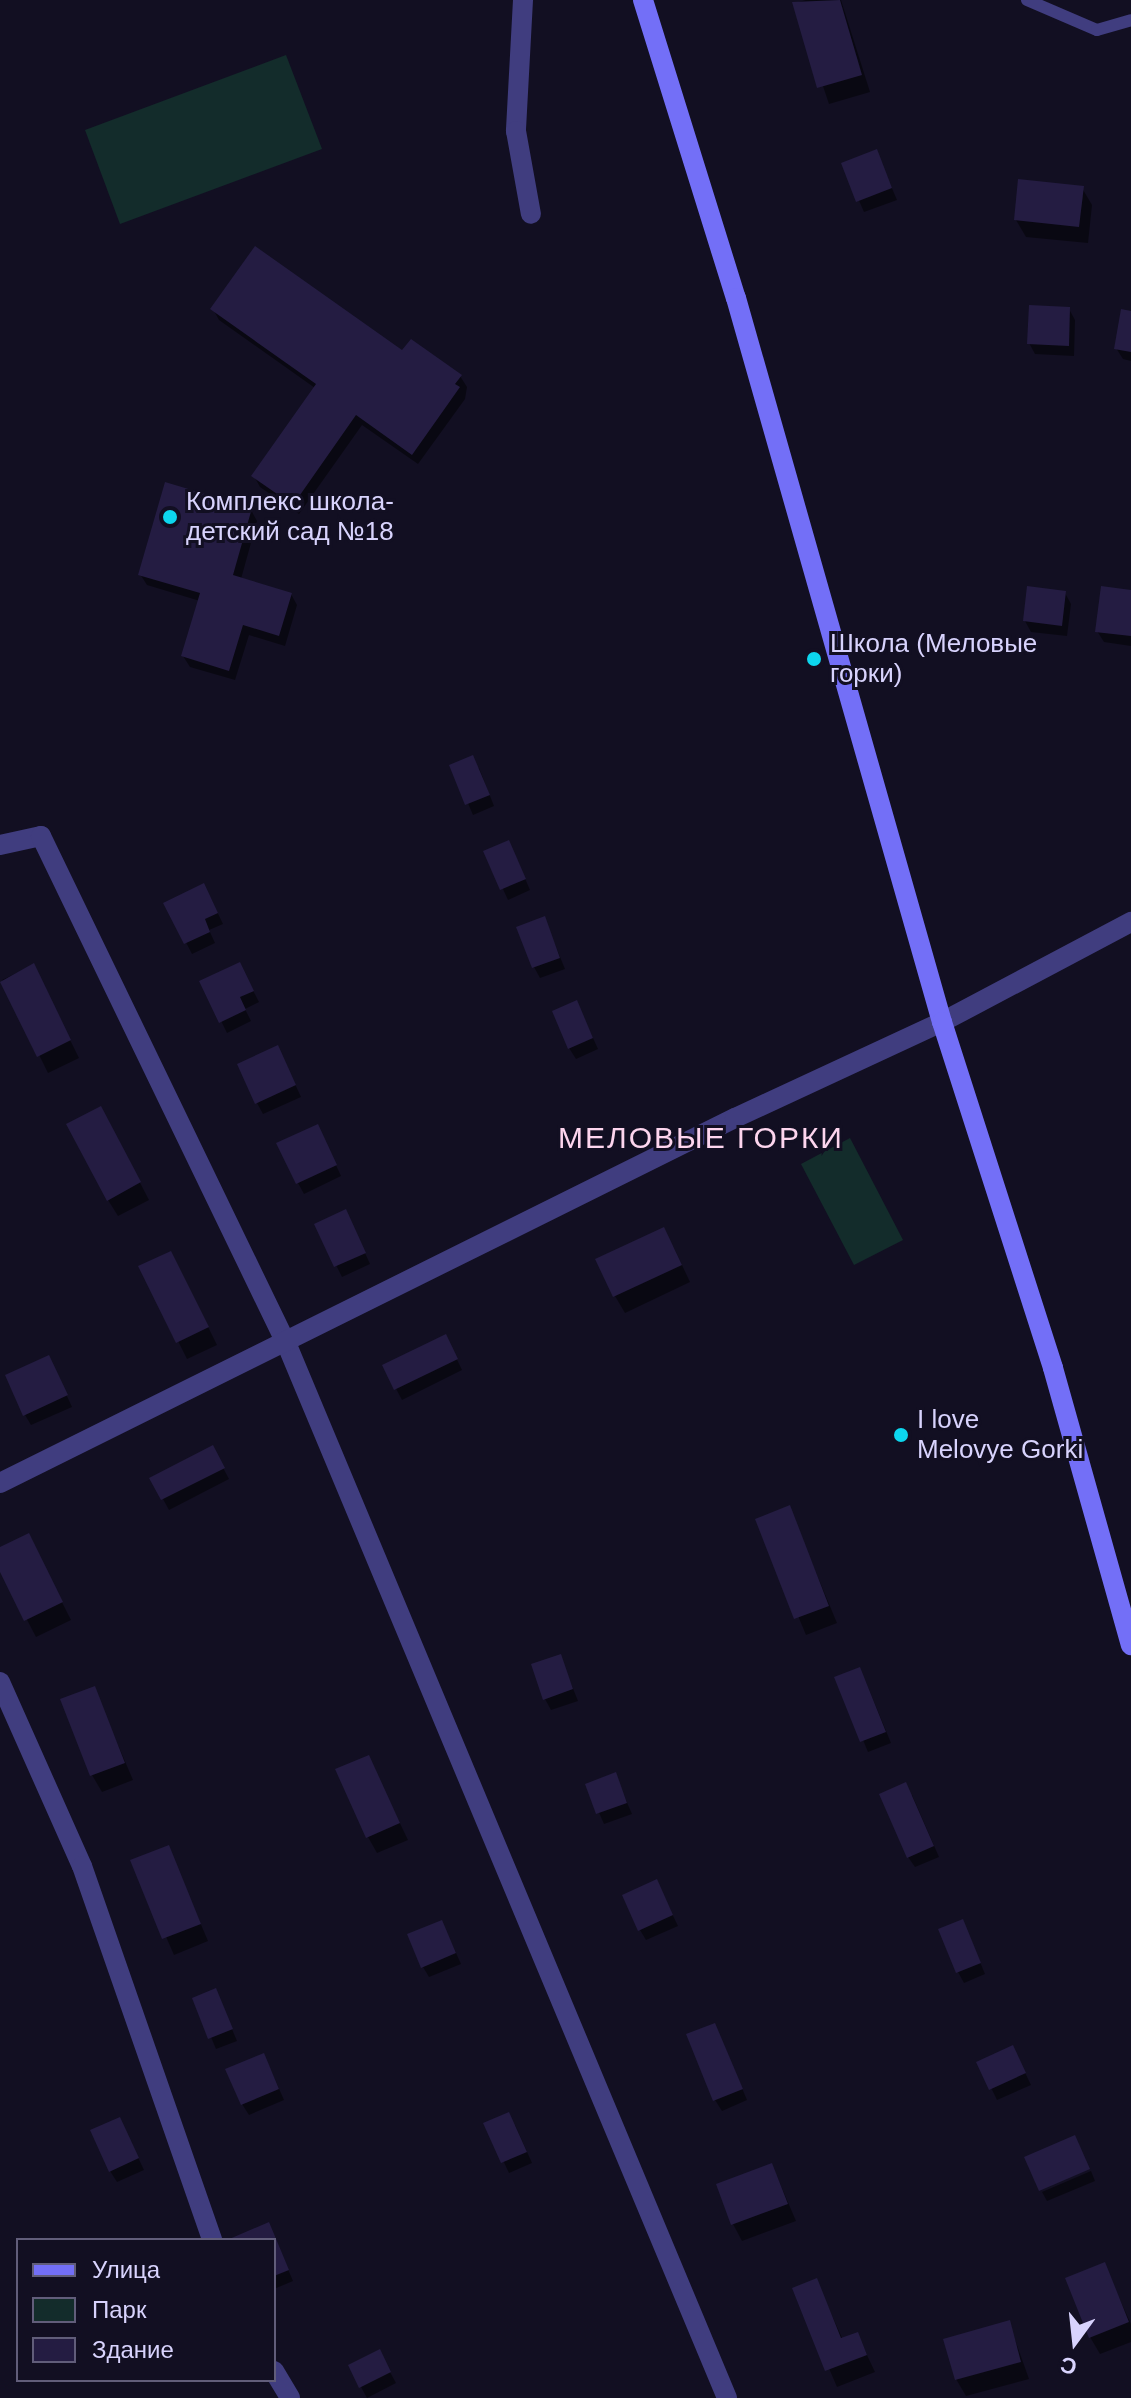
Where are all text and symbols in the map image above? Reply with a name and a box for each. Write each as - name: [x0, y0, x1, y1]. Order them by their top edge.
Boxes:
- place label: Комплекс школа- детский сад №18: [186, 486, 394, 548]
- marker: Комплекс школа- детский сад №18: [161, 508, 179, 526]
- place label: Школа (Меловые горки): [830, 628, 1037, 690]
- marker: Школа (Меловые горки): [805, 650, 823, 668]
- district label: МЕЛОВЫЕ ГОРКИ: [558, 1120, 844, 1156]
- place label: I love Melovye Gorki: [917, 1404, 1083, 1466]
- marker: I love Melovye Gorki: [892, 1426, 910, 1444]
- legend: [16, 2238, 276, 2382]
- text: Улица: [92, 2256, 160, 2283]
- text: Парк: [92, 2296, 146, 2323]
- north arrow: [1035, 2302, 1115, 2382]
- text: Здание: [92, 2336, 174, 2363]
- text: С: [1058, 2352, 1080, 2380]

